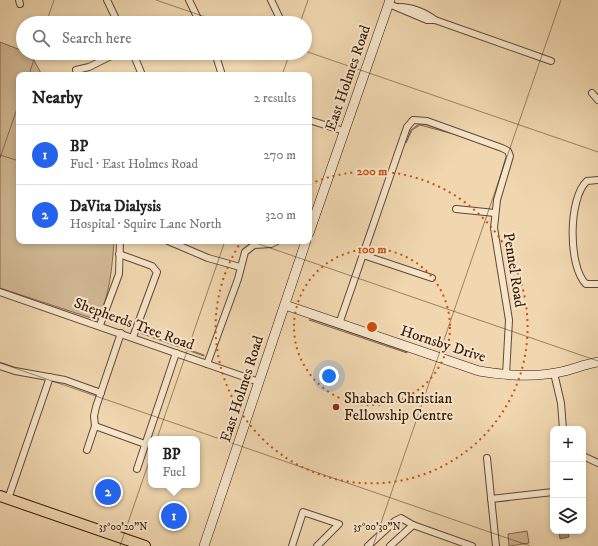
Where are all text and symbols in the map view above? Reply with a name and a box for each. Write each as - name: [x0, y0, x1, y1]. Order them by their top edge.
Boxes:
- search box: [16, 16, 312, 60]
- street label: East Holmes Road: [321, 22, 375, 134]
- icon: search: [30, 27, 52, 49]
- text: Search here: [62, 29, 131, 48]
- text: Nearby: [32, 87, 82, 109]
- text: 2 results: [254, 90, 296, 106]
- text: BP: [70, 137, 88, 156]
- text: 1: [43, 147, 47, 163]
- text: 270 m: [264, 147, 296, 163]
- text: Fuel · East Holmes Road: [70, 156, 198, 172]
- text: 200 m: [357, 164, 387, 179]
- text: DaVita Dialysis: [70, 197, 161, 216]
- text: 2: [42, 207, 48, 223]
- text: 320 m: [265, 207, 296, 223]
- text: Hospital · Squire Lane North: [70, 216, 222, 232]
- street label: Pennel Road: [499, 231, 529, 309]
- text: 100 m: [358, 242, 386, 257]
- street label: Shepherds Tree Road: [71, 293, 197, 355]
- centre of rings: [365, 320, 379, 334]
- street label: Hornsby Drive: [398, 321, 488, 367]
- street label: East Holmes Road: [216, 333, 268, 445]
- your location: [319, 366, 339, 386]
- place label: Shabach Christian Fellowship Centre: [344, 389, 453, 425]
- marker: Shabach Christian Fellowship Centre: [331, 402, 341, 412]
- map controls: [550, 426, 586, 534]
- button: +: [550, 426, 586, 462]
- popup: [148, 436, 200, 488]
- text: BP: [162, 445, 181, 464]
- button: −: [550, 462, 586, 498]
- text: Fuel: [162, 464, 186, 480]
- pin: 2: [95, 477, 121, 507]
- button: layers: [550, 498, 586, 534]
- pin: 1: [161, 501, 187, 531]
- text: 35°00'20"N: [99, 521, 147, 533]
- text: 35°00'30"N: [353, 521, 401, 533]

